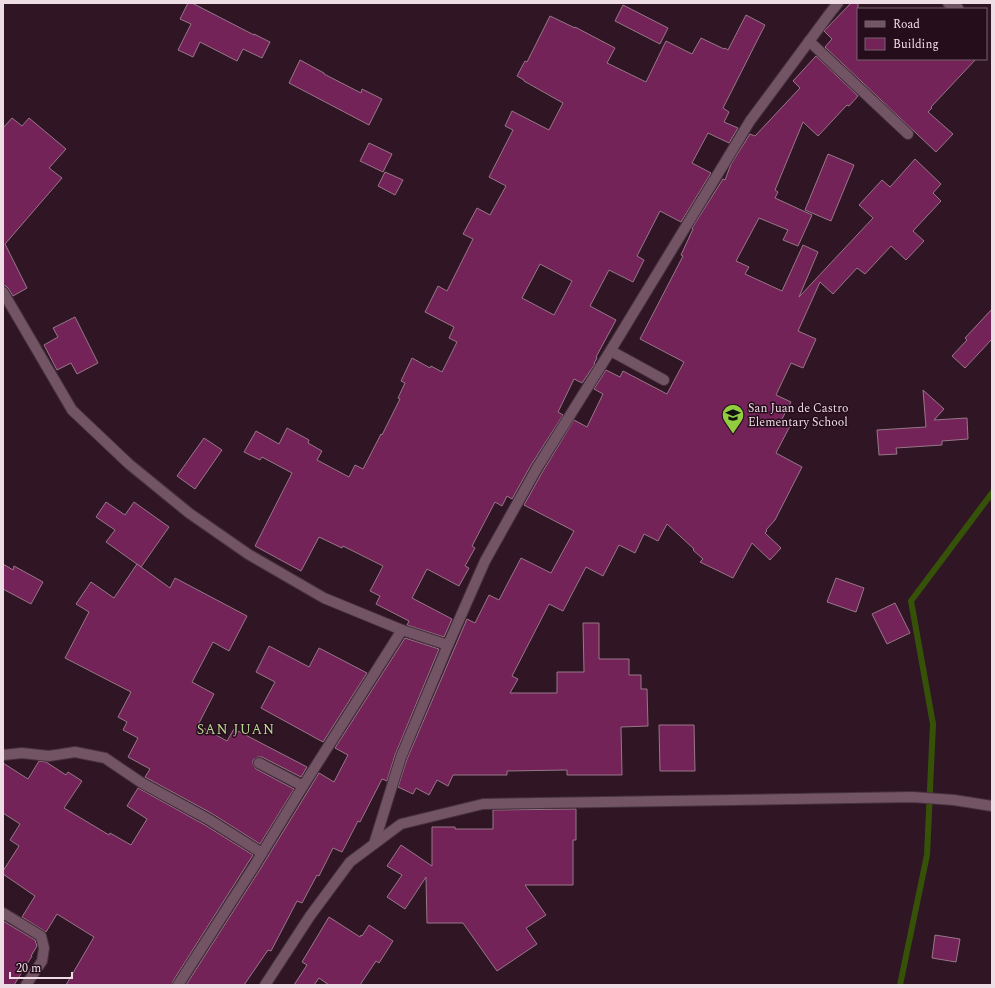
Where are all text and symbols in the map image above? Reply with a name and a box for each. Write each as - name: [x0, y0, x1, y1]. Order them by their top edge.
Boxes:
- legend: [857, 8, 987, 60]
- text: Road: [893, 15, 920, 34]
- text: Building: [893, 35, 939, 54]
- place label: San Juan de Castro Elementary School: [748, 399, 848, 432]
- school or university icon: San Juan de Castro Elementary School: [720, 402, 746, 435]
- district label: SAN JUAN: [197, 719, 275, 740]
- scale bar: [10, 954, 72, 980]
- text: 20 m: [16, 959, 41, 978]

